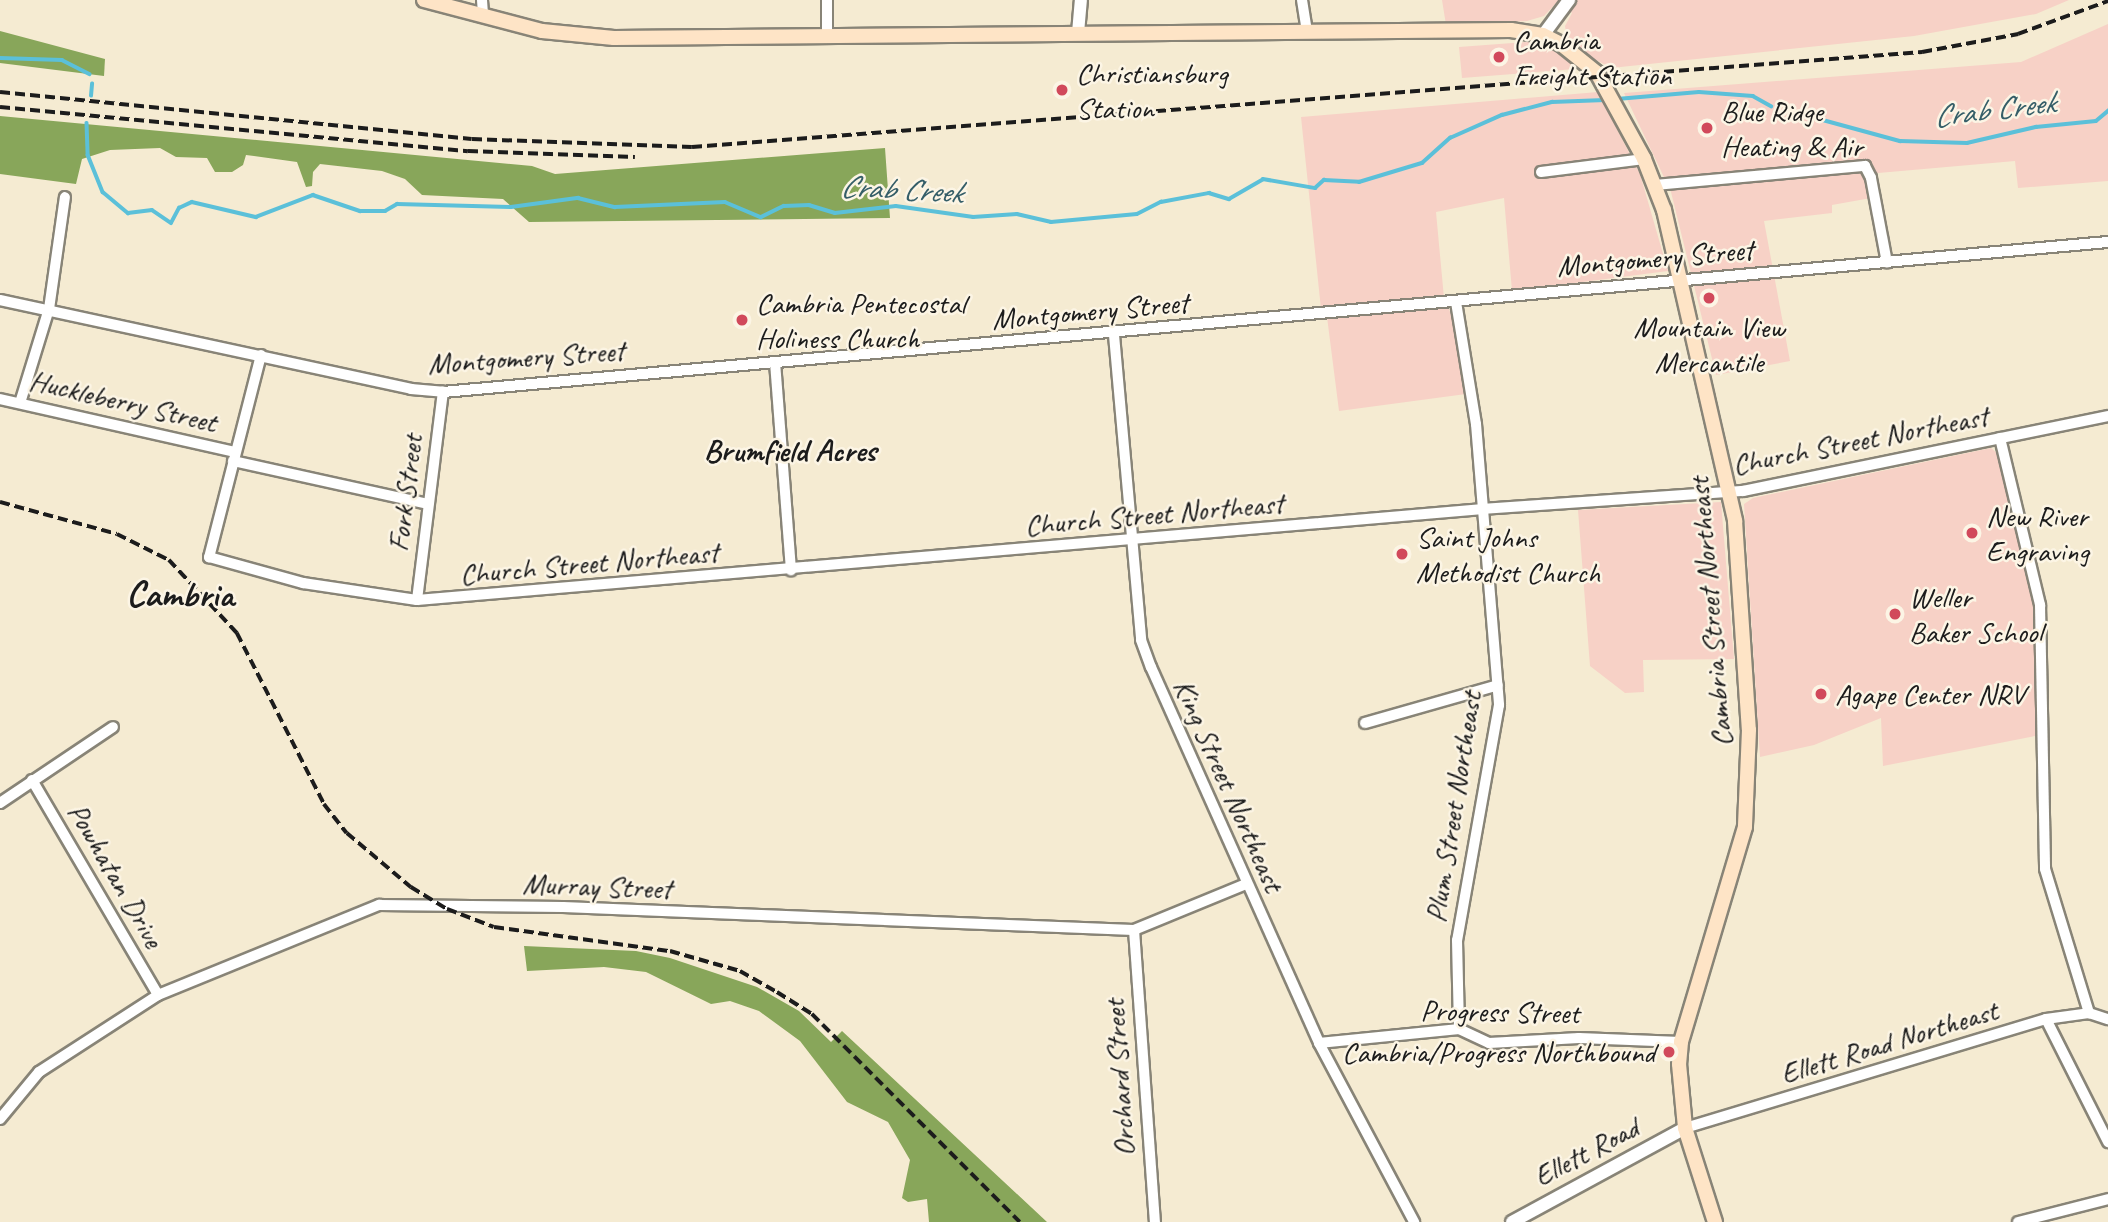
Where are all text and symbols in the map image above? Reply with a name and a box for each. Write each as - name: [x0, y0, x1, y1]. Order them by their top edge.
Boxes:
- place label: Cambria Freight Station: [1513, 22, 1672, 92]
- marker: Cambria Freight Station: [1491, 49, 1507, 65]
- place label: Christiansburg Station: [1076, 55, 1228, 125]
- marker: Christiansburg Station: [1054, 82, 1070, 98]
- water label: Crab Creek: [1932, 84, 2056, 136]
- place label: Blue Ridge Heating & Air: [1721, 93, 1862, 164]
- marker: Blue Ridge Heating & Air: [1699, 120, 1715, 136]
- water label: Crab Creek: [839, 168, 963, 212]
- street label: Montgomery Street: [1555, 231, 1755, 285]
- street label: Montgomery Street: [990, 284, 1190, 338]
- place label: Cambria Pentecostal Holiness Church: [756, 285, 965, 356]
- marker: Mountain View Mercantile: [1701, 290, 1717, 306]
- place label: Mountain View Mercantile: [1634, 309, 1784, 380]
- marker: Cambria Pentecostal Holiness Church: [734, 312, 750, 328]
- street label: Montgomery Street: [426, 332, 626, 382]
- street label: Huckleberry Street: [26, 362, 220, 440]
- street label: Church Street Northeast: [1729, 398, 1991, 482]
- street label: Fork Street: [380, 432, 430, 554]
- district label: Brumfield Acres: [704, 432, 876, 470]
- street label: Cambria Street Northeast: [1680, 476, 1740, 748]
- street label: Church Street Northeast: [1023, 485, 1285, 543]
- place label: New River Engraving: [1986, 498, 2089, 568]
- place label: Saint Johns Methodist Church: [1416, 519, 1601, 590]
- marker: New River Engraving: [1964, 525, 1980, 541]
- street label: Church Street Northeast: [458, 534, 720, 592]
- marker: Saint Johns Methodist Church: [1394, 546, 1410, 562]
- district label: Cambria: [126, 572, 234, 616]
- place label: Weller Baker School: [1909, 579, 2041, 650]
- marker: Weller Baker School: [1887, 606, 1903, 622]
- street label: King Street Northeast: [1166, 673, 1292, 897]
- place label: Agape Center NRV: [1835, 676, 2025, 712]
- marker: Agape Center NRV: [1813, 686, 1829, 702]
- street label: Plum Street Northeast: [1417, 689, 1489, 925]
- street label: Powhatan Drive: [60, 796, 172, 954]
- street label: Murray Street: [522, 865, 672, 907]
- street label: Ellett Road Northeast: [1776, 992, 2002, 1092]
- street label: Progress Street: [1420, 993, 1580, 1031]
- street label: Orchard Street: [1096, 998, 1142, 1158]
- place label: Cambria/Progress Northbound: [1342, 1034, 1655, 1070]
- marker: Cambria/Progress Northbound: [1661, 1044, 1677, 1060]
- street label: Ellett Road: [1528, 1110, 1644, 1194]

